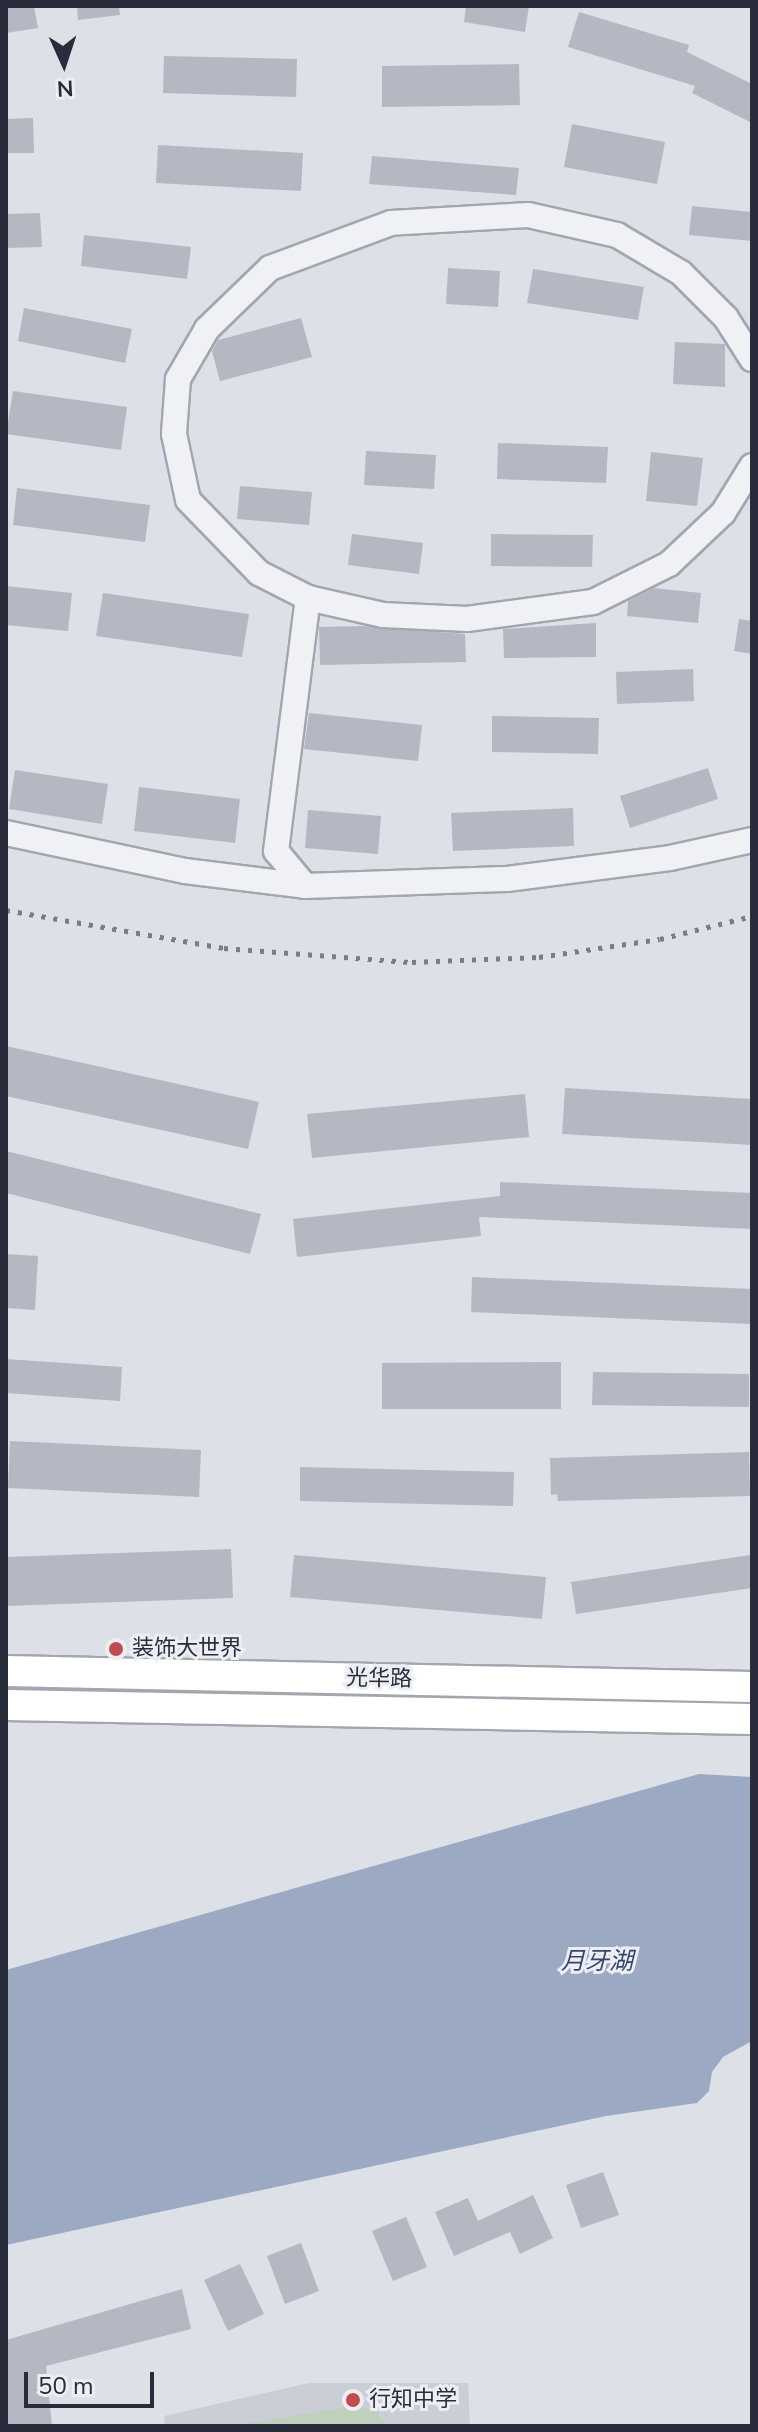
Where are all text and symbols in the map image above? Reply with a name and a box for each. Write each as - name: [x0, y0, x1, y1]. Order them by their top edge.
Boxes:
- north arrow: [24, 24, 104, 104]
- text: N: [56, 73, 74, 103]
- place label: 装饰大世界: [132, 1636, 242, 1662]
- marker: 装饰大世界: [107, 1640, 125, 1658]
- street label: 光华路: [346, 1665, 412, 1693]
- water label: 月牙湖: [561, 1948, 633, 1976]
- scale bar: [28, 2356, 158, 2406]
- text: 50 m: [38, 2370, 94, 2402]
- place label: 行知中学: [369, 2387, 457, 2413]
- marker: 行知中学: [344, 2391, 362, 2409]

